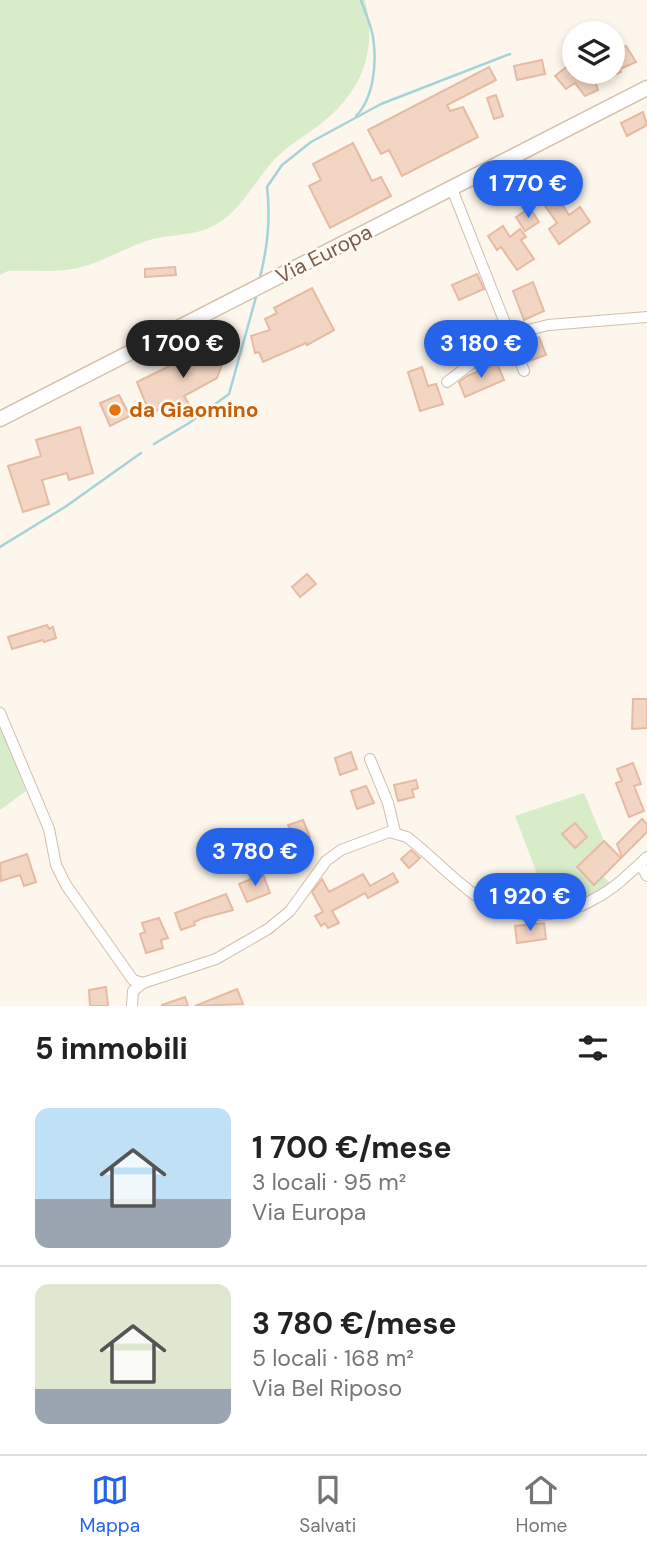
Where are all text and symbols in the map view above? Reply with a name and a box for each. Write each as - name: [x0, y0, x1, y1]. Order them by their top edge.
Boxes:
- map controls: [562, 21, 625, 84]
- button: layers: [562, 21, 625, 84]
- pin: 1 770 €: [463, 160, 593, 220]
- text: 1 770 €: [489, 168, 567, 198]
- street label: Via Europa: [271, 218, 377, 290]
- pin: 1 700 €: [118, 320, 248, 380]
- pin: 3 180 €: [416, 320, 546, 380]
- text: 1 700 €: [142, 328, 224, 358]
- text: 3 180 €: [440, 328, 522, 358]
- place label: da Giaomino: [129, 396, 259, 424]
- marker: da Giaomino: [107, 402, 123, 418]
- pin: 3 780 €: [190, 828, 320, 888]
- text: 3 780 €: [212, 836, 298, 866]
- pin: 1 920 €: [465, 874, 595, 933]
- text: 1 920 €: [489, 881, 571, 911]
- text: 5 immobili: [35, 1029, 188, 1068]
- icon: filters: [574, 1029, 612, 1067]
- text: 1 700 €/mese: [252, 1128, 451, 1167]
- icon: home: [91, 1136, 175, 1220]
- text: 3 locali · 95 m²: [252, 1167, 406, 1197]
- text: Via Europa: [252, 1197, 366, 1227]
- text: 3 780 €/mese: [252, 1304, 456, 1343]
- icon: home: [91, 1312, 175, 1396]
- text: 5 locali · 168 m²: [252, 1343, 414, 1373]
- text: Via Bel Riposo: [252, 1373, 402, 1403]
- tab: Mappa: [80, 1471, 140, 1538]
- tab: Salvati: [299, 1471, 356, 1538]
- tab: Home: [515, 1471, 567, 1538]

